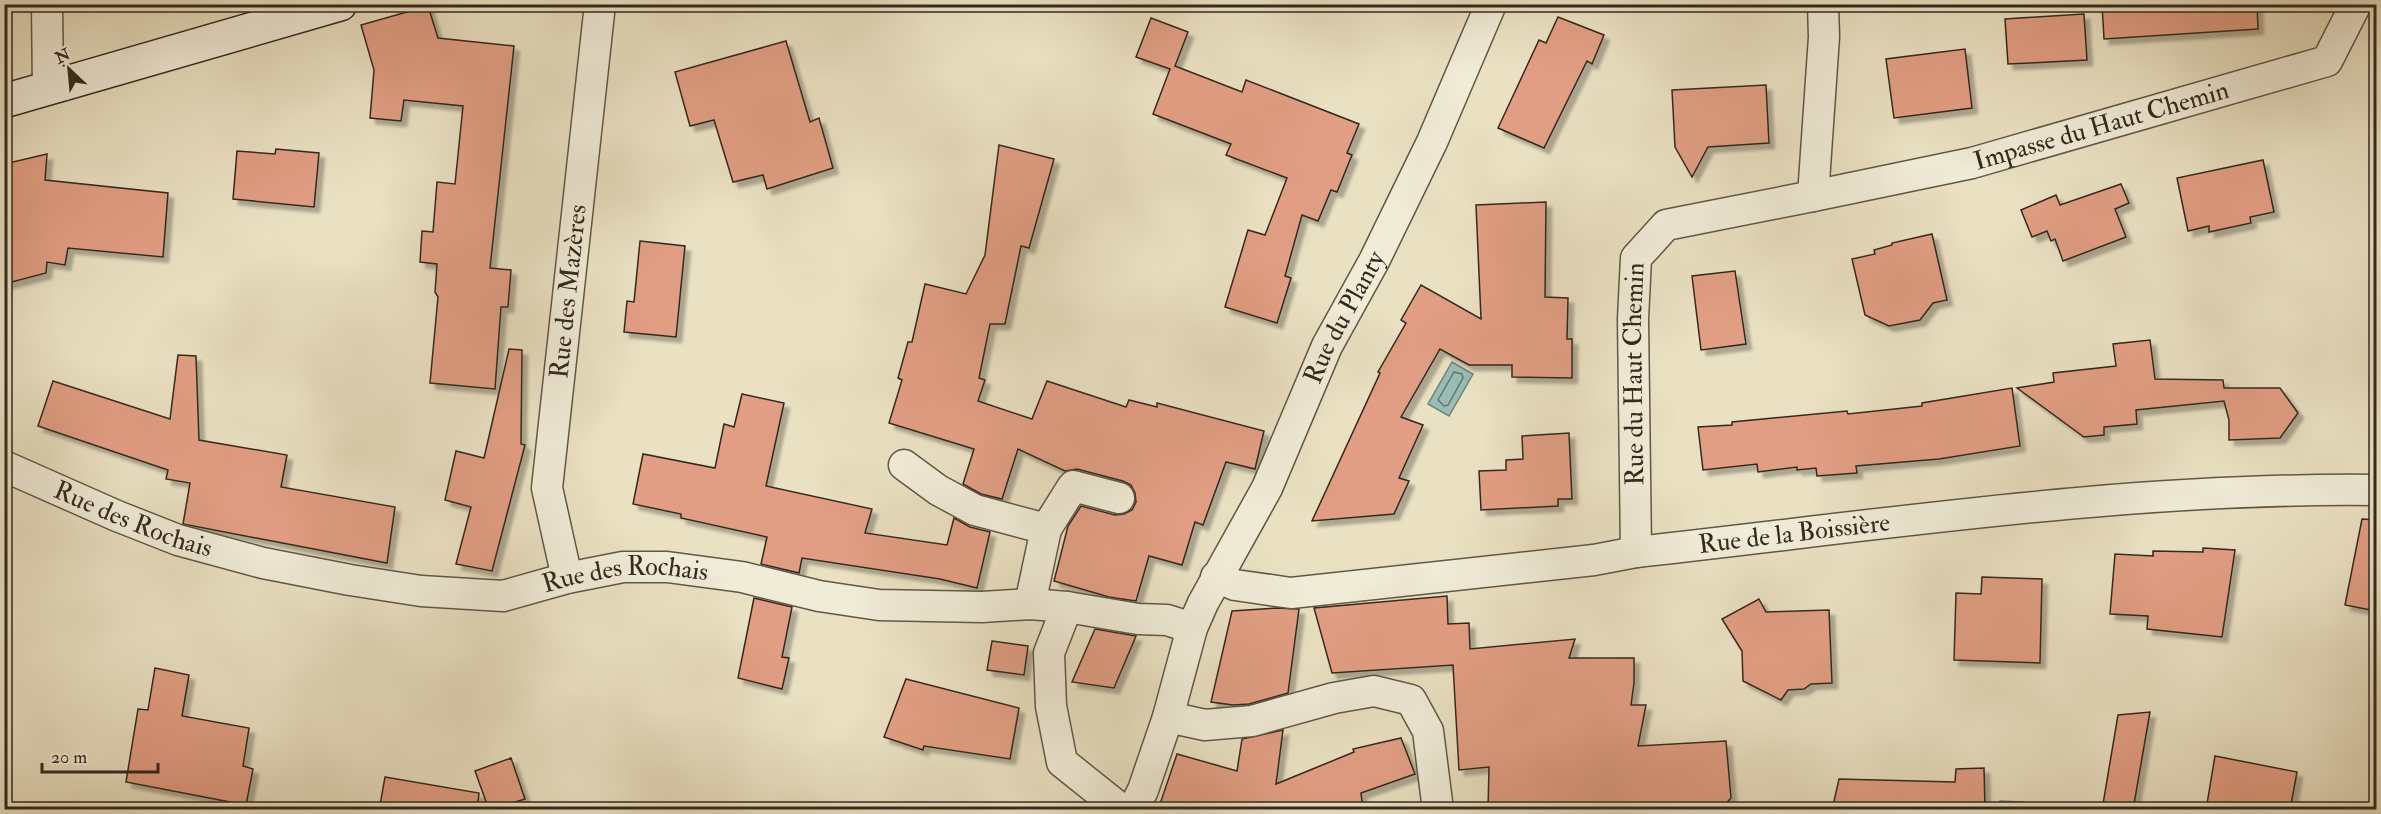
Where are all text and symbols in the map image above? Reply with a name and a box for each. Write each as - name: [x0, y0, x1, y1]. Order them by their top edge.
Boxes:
- north arrow: [39, 39, 99, 99]
- text: N: [51, 44, 74, 69]
- street label: Impasse du Haut Chemin: [1970, 74, 2233, 178]
- street label: Rue des Mazères: [543, 203, 594, 380]
- street label: Rue du Planty: [1297, 245, 1393, 389]
- street label: Rue du Haut Chemin: [1617, 262, 1652, 486]
- street label: Rue des Rochais: [49, 474, 216, 565]
- street label: Rue de la Boissière: [1697, 506, 1892, 561]
- street label: Rue des Rochais: [538, 551, 710, 600]
- scale bar: [42, 736, 158, 774]
- text: 20 m: [51, 746, 87, 769]

